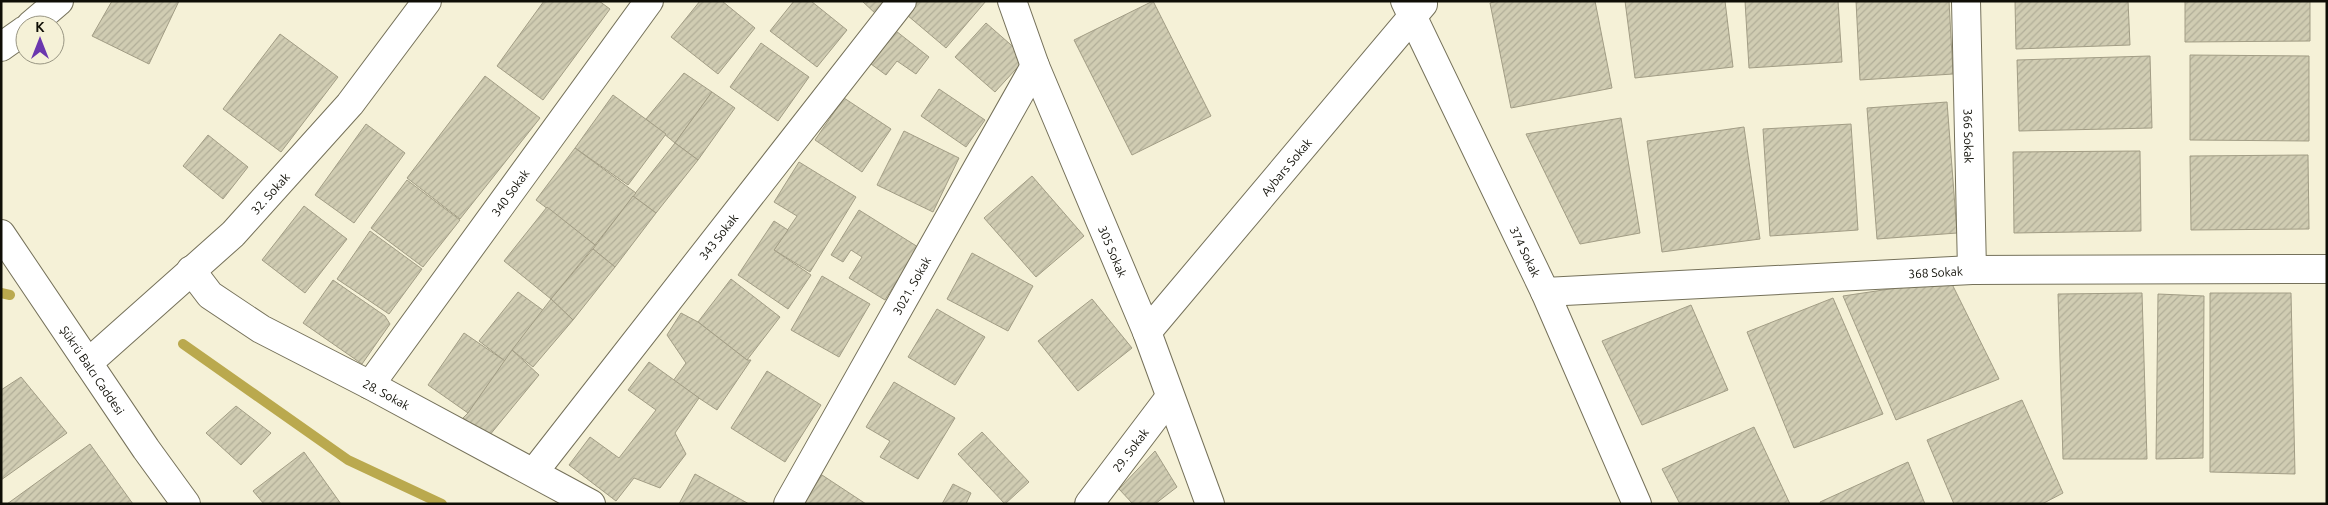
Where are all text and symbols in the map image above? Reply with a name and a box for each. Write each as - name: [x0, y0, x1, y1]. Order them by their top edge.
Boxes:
- north arrow: [15, 15, 65, 65]
- text: K: [35, 19, 45, 35]
- street label: 366 Sokak: [1962, 108, 1976, 163]
- street label: Aybars Sokak: [1258, 135, 1314, 198]
- street label: 340 Sokak: [489, 167, 531, 218]
- street label: 32. Sokak: [248, 170, 292, 216]
- street label: 343 Sokak: [696, 211, 740, 262]
- street label: 305 Sokak: [1096, 224, 1130, 279]
- street label: 374 Sokak: [1508, 224, 1543, 279]
- street label: 3021. Sokak: [890, 254, 933, 317]
- street label: 368 Sokak: [1908, 264, 1963, 280]
- street label: Şükrü Balcı Caddesi: [58, 323, 127, 417]
- street label: 28. Sokak: [361, 376, 412, 412]
- street label: 29. Sokak: [1110, 426, 1151, 474]

